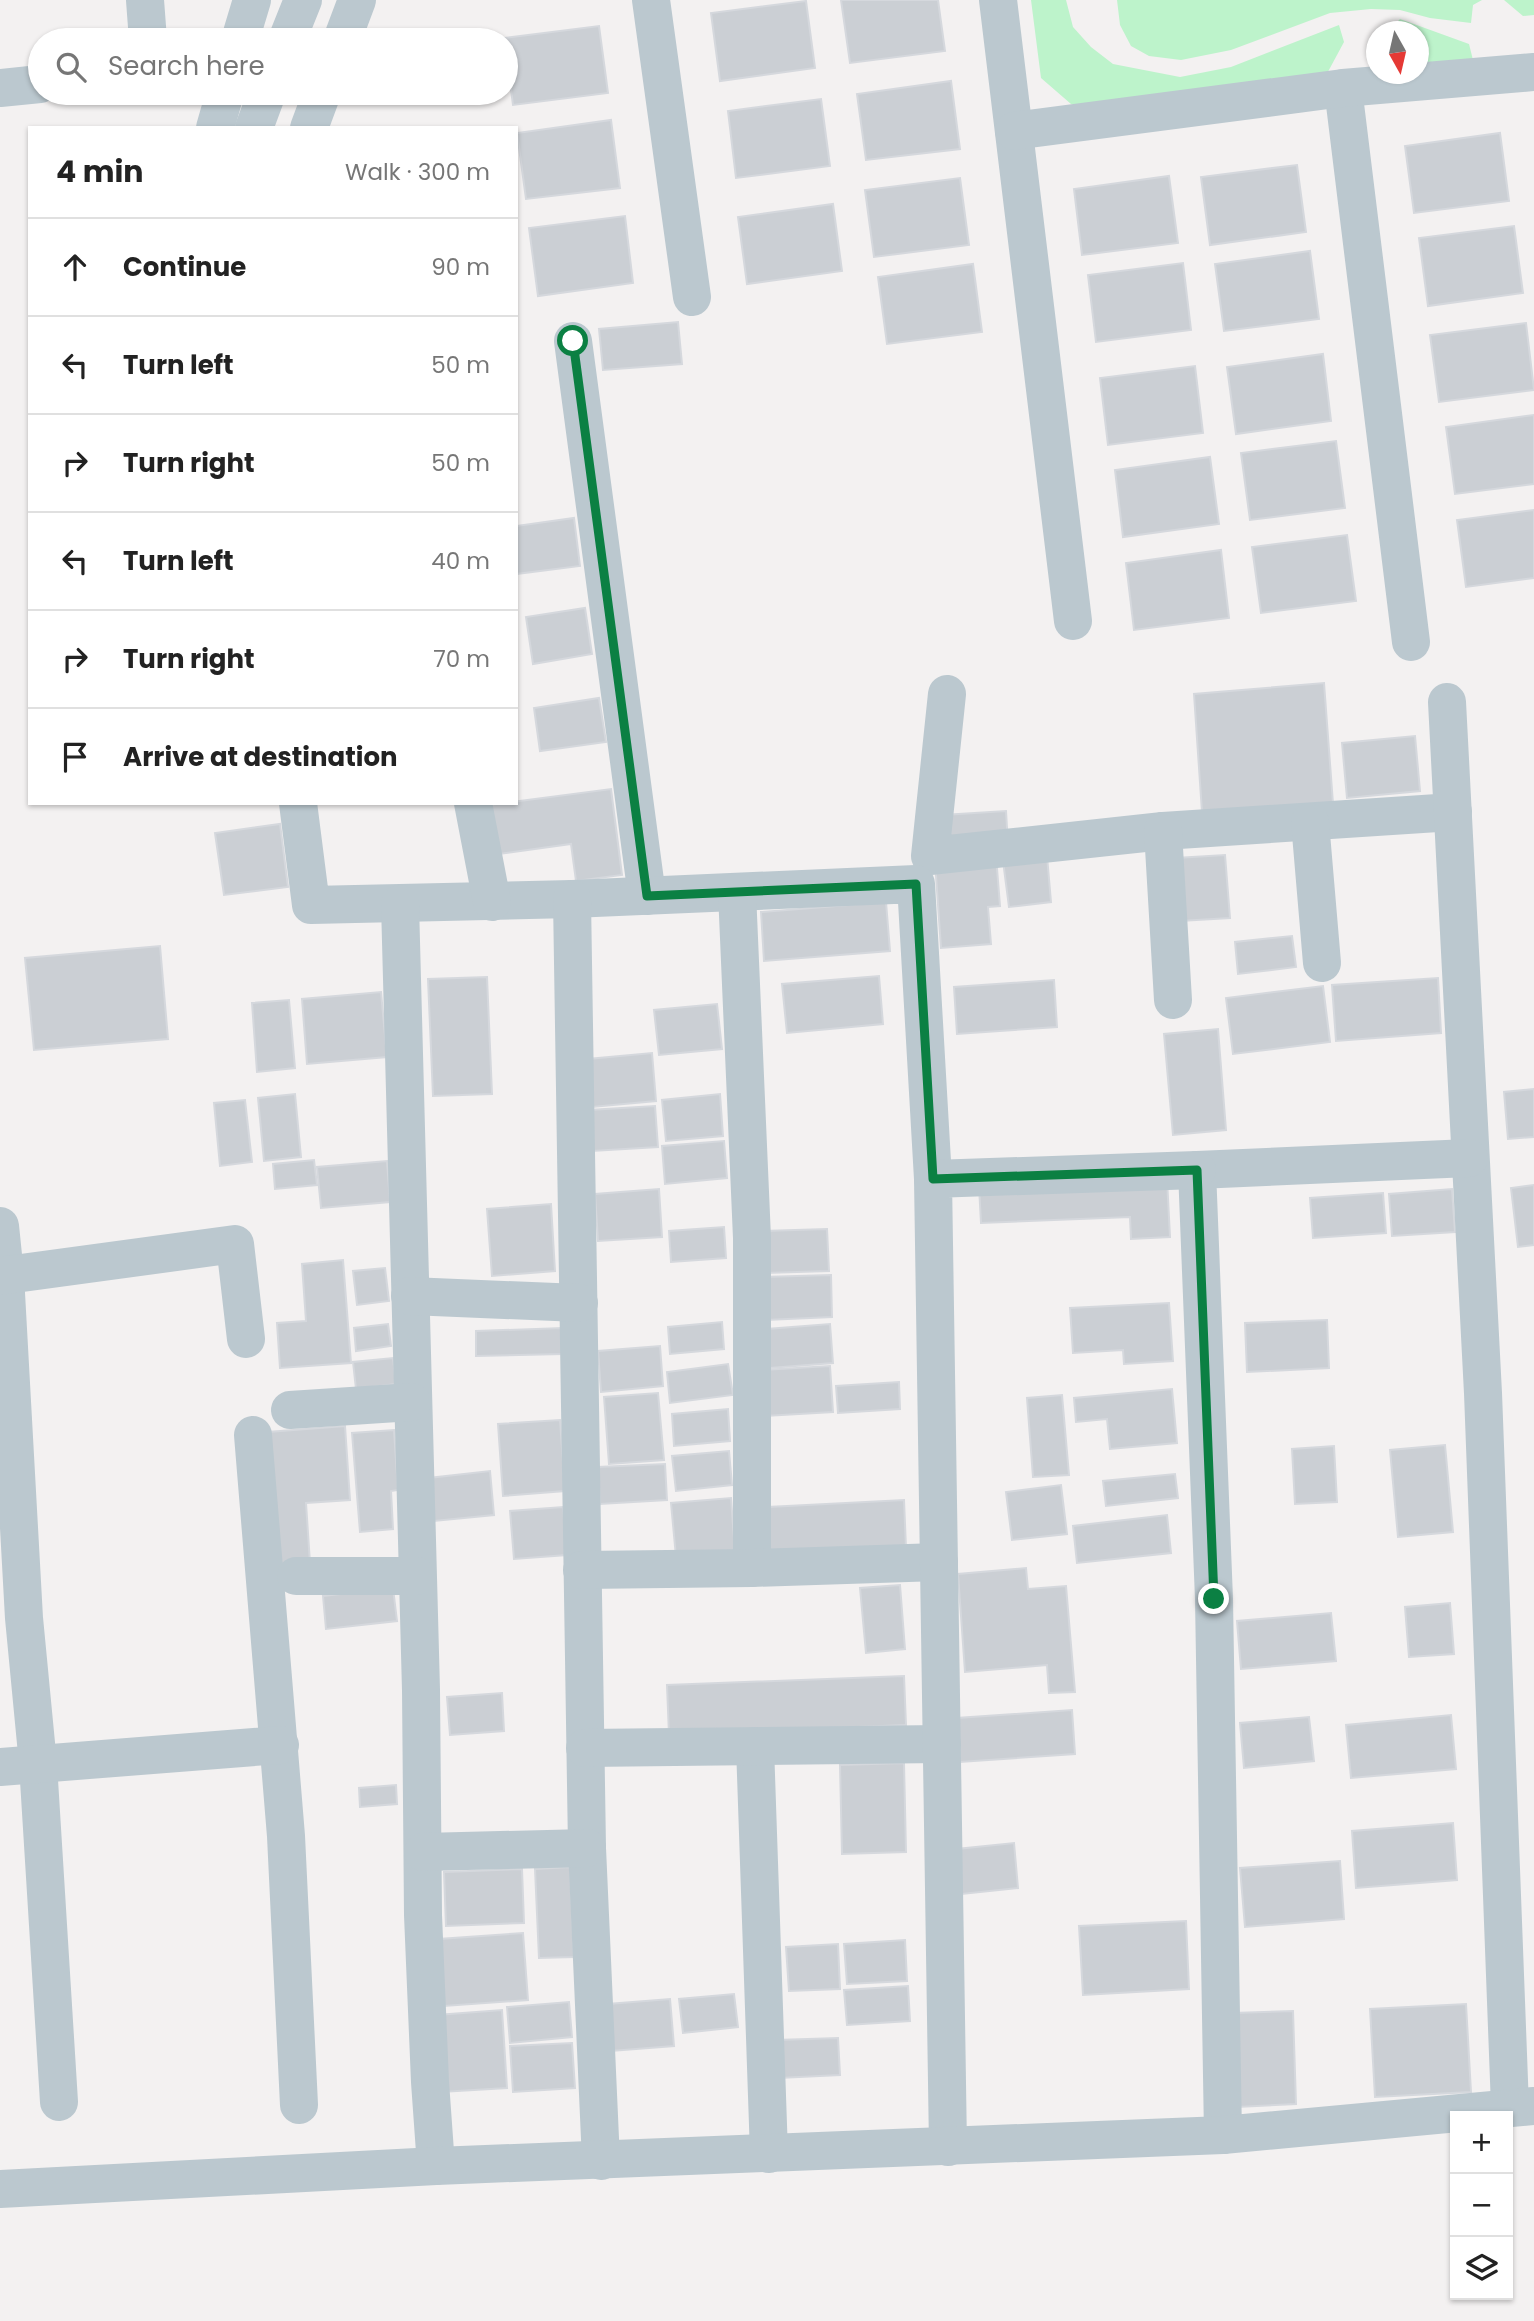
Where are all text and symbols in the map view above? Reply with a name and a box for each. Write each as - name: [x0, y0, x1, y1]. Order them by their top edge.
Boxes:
- north arrow: [1366, 21, 1429, 84]
- search box: [28, 28, 518, 105]
- icon: search: [52, 48, 90, 86]
- text: Search here: [108, 48, 265, 84]
- text: 4 min: [56, 150, 144, 193]
- text: Walk · 300 m: [345, 156, 490, 188]
- icon: ahead: [56, 248, 94, 286]
- text: Continue: [123, 249, 246, 285]
- text: 90 m: [431, 251, 490, 283]
- route start: [557, 325, 588, 356]
- icon: left: [56, 346, 94, 384]
- text: Turn left: [123, 347, 234, 383]
- text: 50 m: [431, 349, 490, 381]
- icon: right: [56, 444, 94, 482]
- text: Turn right: [123, 445, 255, 481]
- text: 50 m: [431, 447, 490, 479]
- icon: left: [56, 542, 94, 580]
- text: Turn left: [123, 543, 234, 579]
- text: 40 m: [431, 545, 490, 577]
- icon: right: [56, 640, 94, 678]
- text: Turn right: [123, 641, 255, 677]
- text: 70 m: [433, 643, 490, 675]
- icon: arrive: [56, 738, 94, 776]
- text: Arrive at destination: [123, 739, 398, 775]
- route end: [1198, 1583, 1229, 1614]
- map controls: [1450, 2111, 1513, 2300]
- button: +: [1450, 2111, 1513, 2174]
- button: −: [1450, 2174, 1513, 2237]
- button: layers: [1450, 2237, 1513, 2300]

